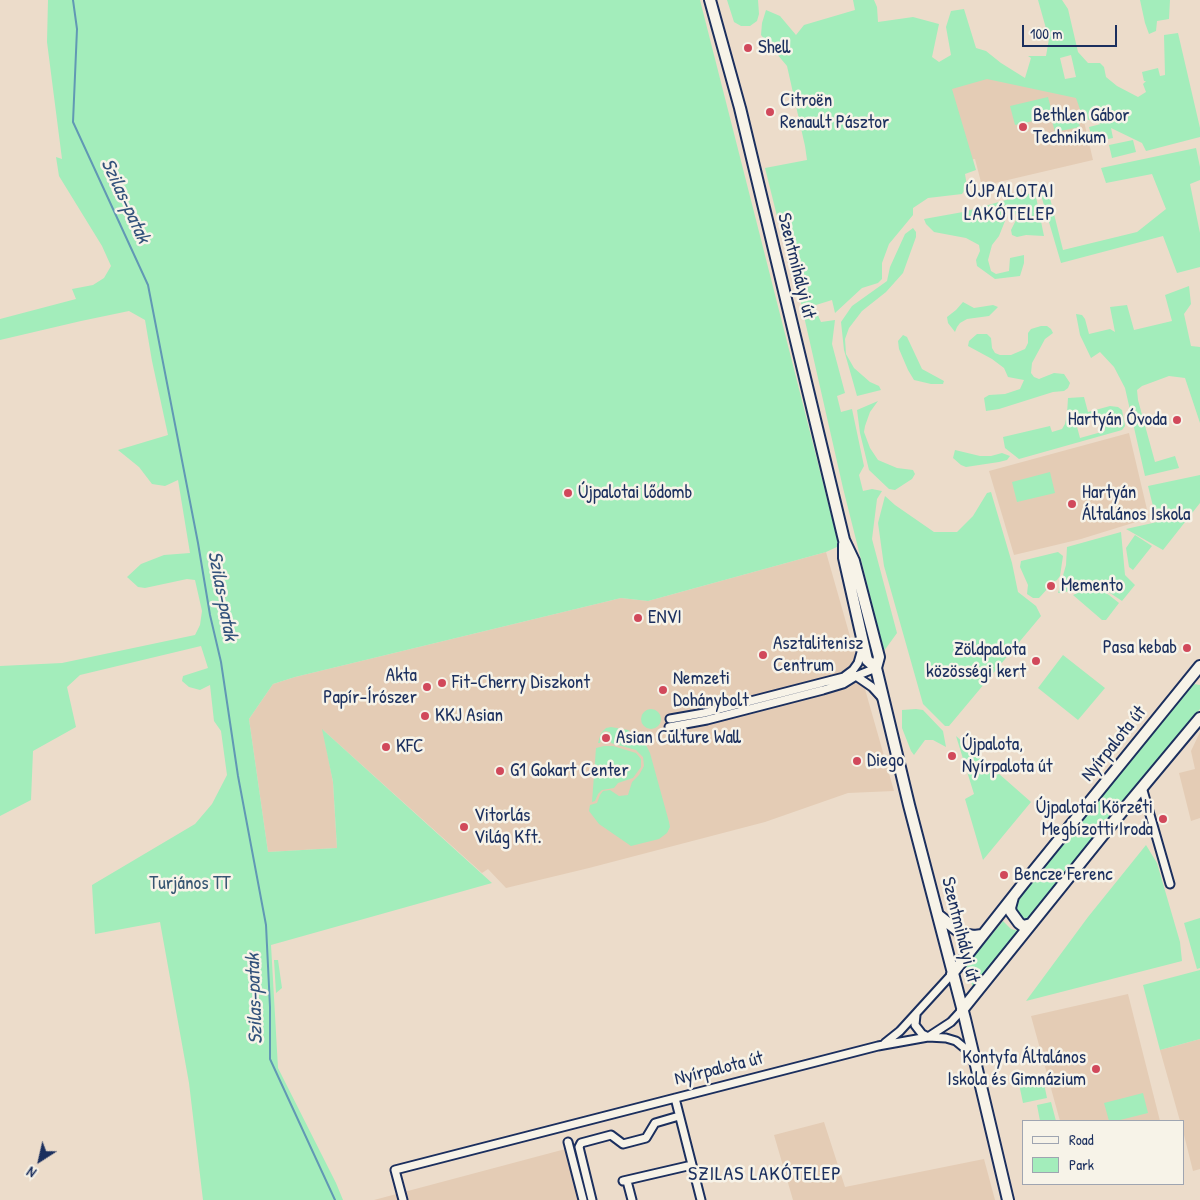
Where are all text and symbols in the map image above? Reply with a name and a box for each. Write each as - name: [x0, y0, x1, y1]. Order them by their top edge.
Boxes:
- scale bar: [1025, 15, 1120, 47]
- text: 100 m: [1030, 23, 1063, 44]
- place label: Shell: [758, 37, 790, 59]
- marker: Shell: [742, 42, 754, 54]
- place label: Citroën Renault Pásztor: [780, 90, 889, 134]
- place label: Bethlen Gábor Technikum: [1033, 105, 1130, 149]
- marker: Citroën Renault Pásztor: [764, 106, 776, 118]
- marker: Bethlen Gábor Technikum: [1017, 121, 1029, 133]
- water label: Szilas-patak: [95, 155, 155, 247]
- district label: ÚJPALOTAI LAKÓTELEP: [963, 180, 1057, 227]
- street label: Szentmihályi út: [772, 211, 820, 321]
- place label: Hartyán Óvoda: [1068, 409, 1167, 431]
- marker: Hartyán Óvoda: [1171, 414, 1183, 426]
- place label: Újpalotai lődomb: [578, 482, 692, 504]
- place label: Hartyán Általános Iskola: [1082, 482, 1191, 526]
- marker: Újpalotai lődomb: [562, 487, 574, 499]
- marker: Hartyán Általános Iskola: [1066, 498, 1078, 510]
- water label: Szilas-patak: [202, 549, 242, 643]
- place label: Memento: [1061, 575, 1123, 597]
- marker: Memento: [1045, 580, 1057, 592]
- place label: ENVI: [648, 607, 682, 629]
- marker: ENVI: [632, 612, 644, 624]
- place label: Asztalitenisz Centrum: [773, 633, 863, 677]
- place label: Pasa kebab: [1103, 637, 1177, 659]
- place label: Zöldpalota közösségi kert: [926, 639, 1026, 683]
- marker: Pasa kebab: [1181, 642, 1193, 654]
- marker: Asztalitenisz Centrum: [757, 649, 769, 661]
- marker: Zöldpalota közösségi kert: [1030, 655, 1042, 667]
- place label: Akta Papír-Írószer: [323, 665, 417, 709]
- place label: Nemzeti Dohánybolt: [673, 668, 749, 712]
- place label: Fit-Cherry Diszkont: [452, 672, 590, 694]
- marker: Fit-Cherry Diszkont: [436, 677, 448, 689]
- marker: Akta Papír-Írószer: [421, 681, 433, 693]
- marker: Nemzeti Dohánybolt: [657, 684, 669, 696]
- street label: Nyírpalota út: [1077, 702, 1151, 786]
- place label: KKJ Asian: [435, 705, 503, 727]
- marker: KKJ Asian: [419, 710, 431, 722]
- place label: Asian Culture Wall: [616, 727, 741, 749]
- marker: Asian Culture Wall: [600, 732, 612, 744]
- place label: Újpalota, Nyírpalota út: [962, 734, 1052, 778]
- place label: KFC: [396, 736, 423, 758]
- marker: KFC: [380, 741, 392, 753]
- place label: Diego: [867, 750, 904, 772]
- marker: Újpalota, Nyírpalota út: [946, 750, 958, 762]
- marker: Diego: [851, 755, 863, 767]
- place label: G1 Gokart Center: [510, 760, 629, 782]
- marker: G1 Gokart Center: [494, 765, 506, 777]
- place label: Újpalotai Körzeti Megbízotti Iroda: [1036, 797, 1153, 841]
- place label: Vitorlás Világ Kft.: [474, 805, 542, 849]
- marker: Újpalotai Körzeti Megbízotti Iroda: [1157, 813, 1169, 825]
- marker: Vitorlás Világ Kft.: [458, 821, 470, 833]
- place label: Bencze Ferenc: [1014, 864, 1113, 886]
- marker: Bencze Ferenc: [998, 869, 1010, 881]
- park label: Turjános TT: [149, 873, 231, 895]
- street label: Szentmihályi út: [936, 875, 984, 985]
- water label: Szilas-patak: [241, 953, 269, 1045]
- street label: Nyírpalota út: [672, 1047, 766, 1091]
- place label: Kontyfa Általános Iskola és Gimnázium: [947, 1047, 1086, 1091]
- marker: Kontyfa Általános Iskola és Gimnázium: [1090, 1063, 1102, 1075]
- legend: [1022, 1120, 1185, 1185]
- text: Road: [1069, 1129, 1094, 1150]
- north arrow: [15, 1135, 65, 1185]
- text: Park: [1069, 1154, 1094, 1175]
- text: N: [23, 1163, 40, 1183]
- district label: SZILAS LAKÓTELEP: [686, 1163, 844, 1187]

